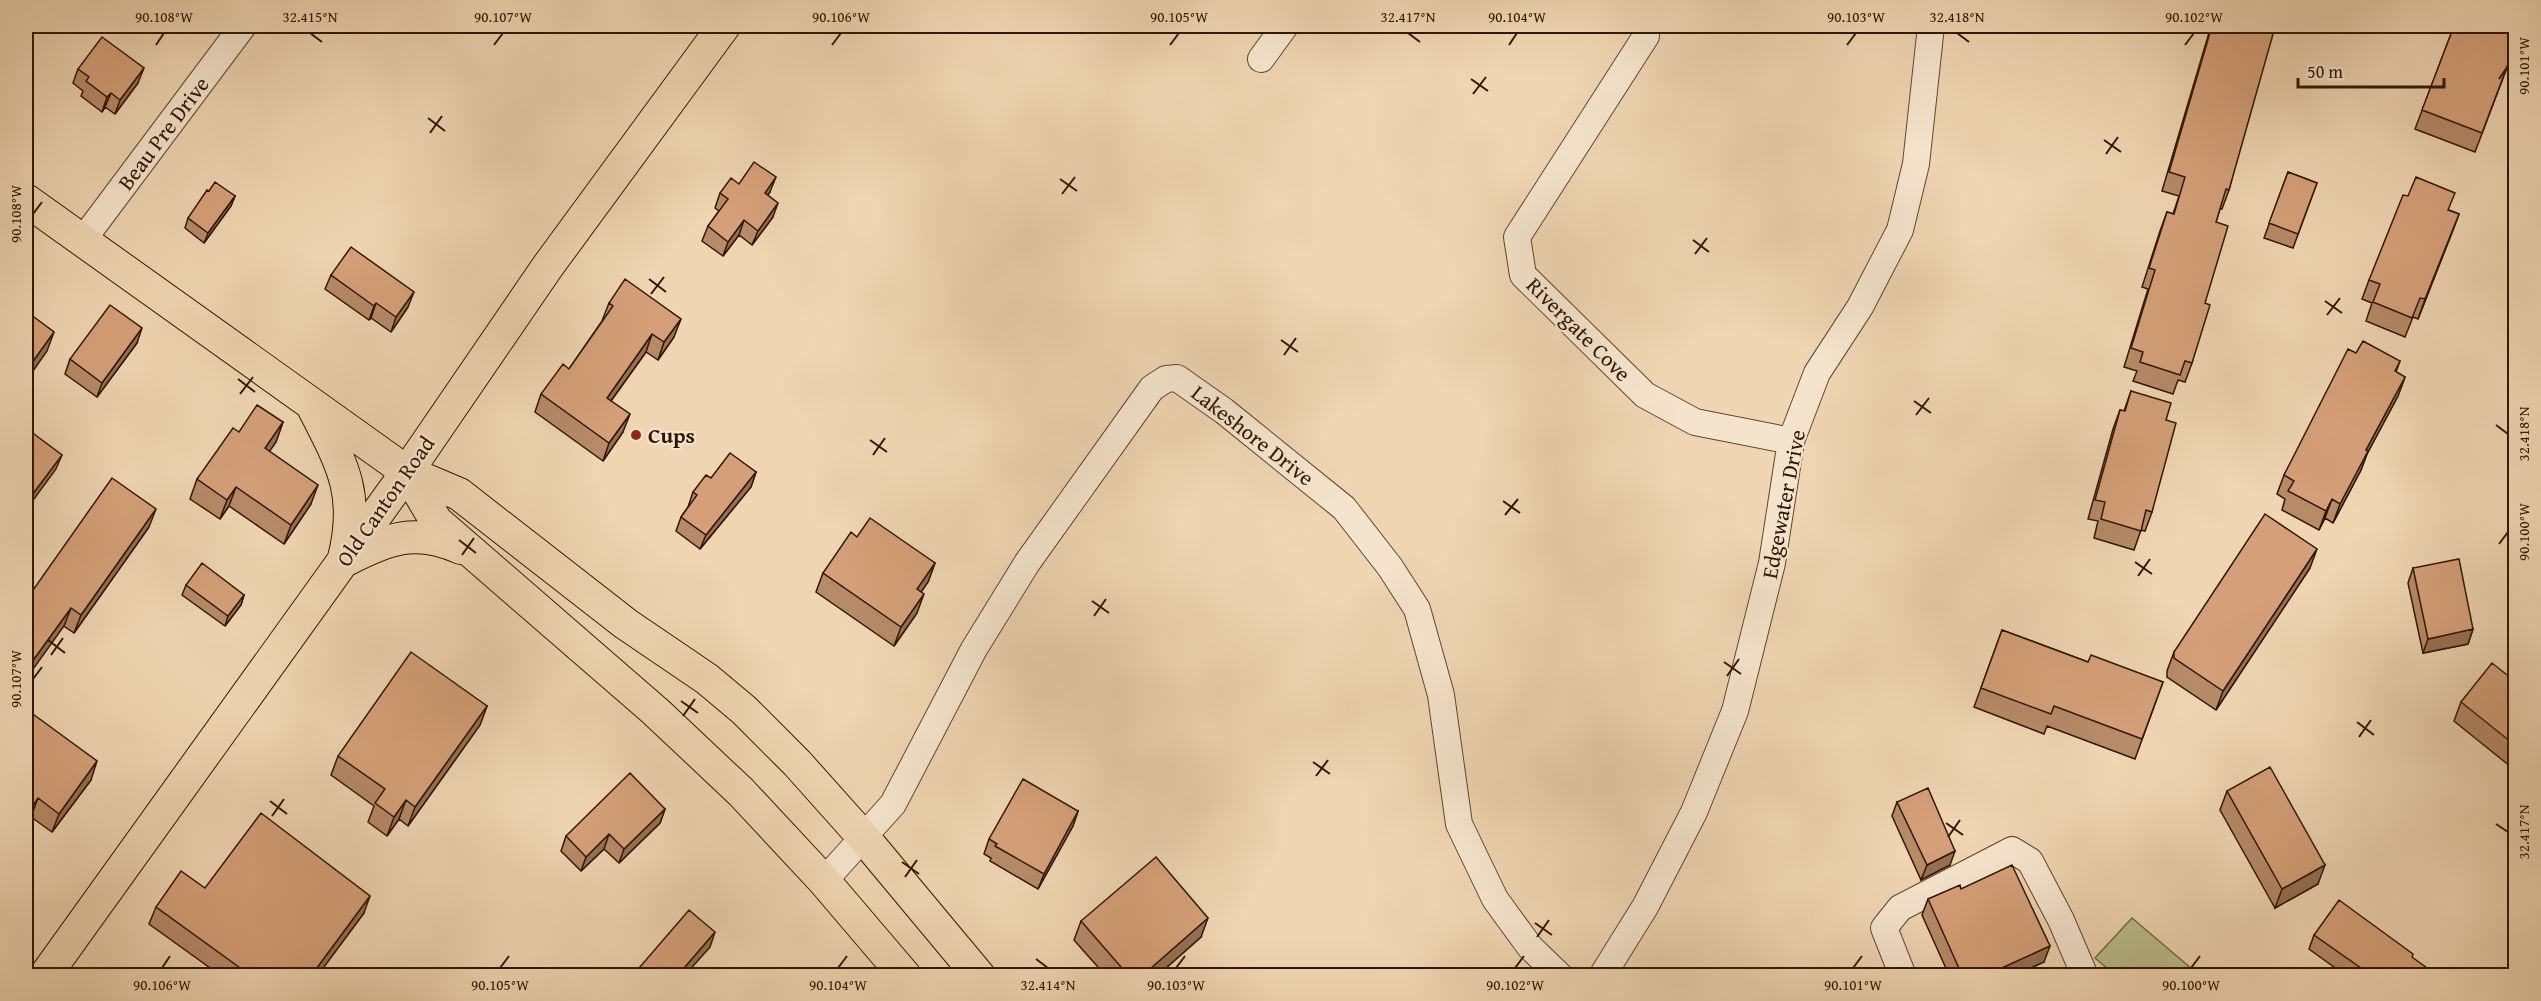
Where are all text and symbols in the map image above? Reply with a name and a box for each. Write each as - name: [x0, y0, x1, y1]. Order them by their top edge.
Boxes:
- text: 90.108°W: [135, 6, 193, 27]
- text: 32.415°N: [283, 6, 338, 27]
- text: 90.107°W: [474, 6, 532, 27]
- text: 90.106°W: [812, 6, 870, 27]
- text: 90.105°W: [1150, 6, 1208, 27]
- text: 32.417°N: [1381, 6, 1436, 27]
- text: 90.104°W: [1488, 6, 1546, 27]
- text: 90.103°W: [1827, 6, 1885, 27]
- text: 32.418°N: [1930, 6, 1985, 27]
- text: 90.102°W: [2165, 6, 2223, 27]
- text: 90.101°W: [2513, 37, 2534, 95]
- scale bar: [2298, 51, 2444, 89]
- text: 50 m: [2307, 58, 2343, 85]
- street label: Beau Pre Drive: [110, 69, 216, 197]
- text: 90.108°W: [5, 185, 26, 243]
- street label: Rivergate Cove: [1519, 269, 1639, 389]
- street label: Lakeshore Drive: [1185, 377, 1321, 493]
- text: 32.418°N: [2513, 406, 2534, 461]
- place label: Cups: [648, 419, 695, 451]
- street label: Edgewater Drive: [1753, 427, 1813, 581]
- marker: Cups: [629, 428, 643, 442]
- street label: Old Canton Road: [328, 429, 442, 573]
- text: 90.100°W: [2513, 503, 2534, 561]
- text: 90.107°W: [5, 650, 26, 708]
- text: 32.417°N: [2513, 804, 2534, 859]
- text: 90.106°W: [133, 974, 191, 995]
- text: 90.105°W: [471, 974, 529, 995]
- text: 90.104°W: [809, 974, 867, 995]
- text: 32.414°N: [1021, 974, 1076, 995]
- text: 90.103°W: [1147, 974, 1205, 995]
- text: 90.102°W: [1486, 974, 1544, 995]
- text: 90.101°W: [1824, 974, 1882, 995]
- text: 90.100°W: [2162, 974, 2220, 995]

